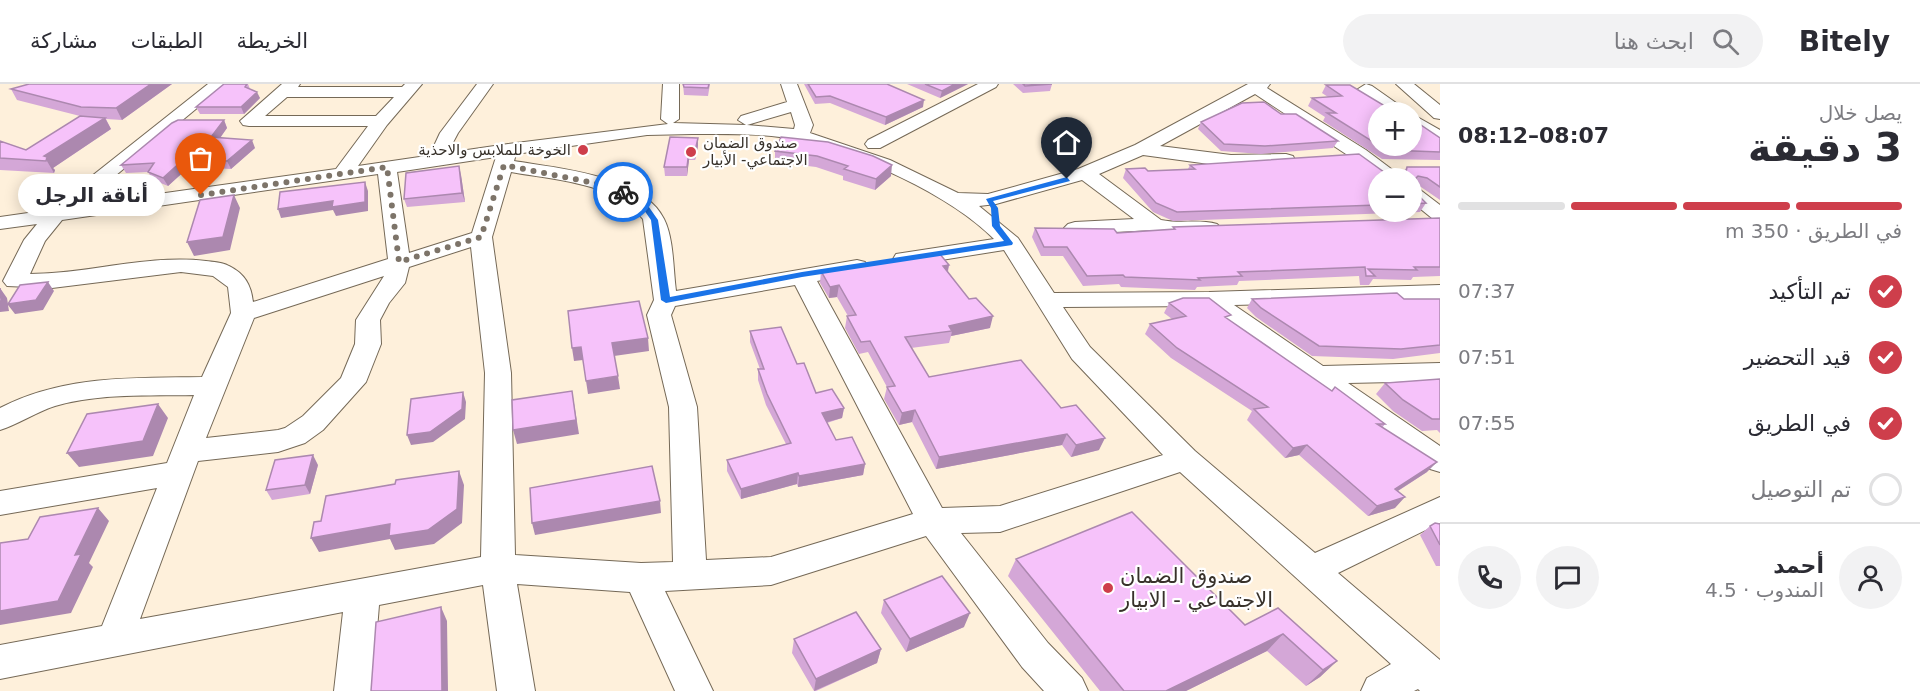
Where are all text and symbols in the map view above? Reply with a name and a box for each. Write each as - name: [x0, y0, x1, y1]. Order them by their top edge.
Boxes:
- search box: [1343, 14, 1763, 68]
- icon: search: [1709, 25, 1742, 58]
- text: Bitely: [1799, 25, 1890, 58]
- text: مشاركة: [30, 29, 98, 53]
- text: الطبقات: [131, 29, 203, 53]
- text: الخريطة: [236, 29, 308, 53]
- text: ابحث هنا: [1614, 29, 1694, 54]
- text: يصل خلال: [1819, 101, 1902, 125]
- map controls: [1368, 102, 1422, 222]
- button: +: [1368, 102, 1422, 156]
- pin: [1041, 117, 1092, 179]
- text: 08:07–08:12: [1458, 123, 1609, 148]
- text: 3 دقيقة: [1748, 125, 1902, 170]
- icon: home: [1050, 126, 1083, 159]
- pin: [175, 133, 226, 195]
- place label: صندوق الضمان الاجتماعي- الأبيار: [702, 134, 808, 170]
- place label: الخوخة للملابس والاحذية: [418, 141, 571, 159]
- icon: bag: [184, 142, 217, 175]
- marker: الخوخة للملابس والاحذية: [576, 143, 590, 157]
- marker: صندوق الضمان الاجتماعي- الأبيار: [684, 145, 698, 159]
- courier: [593, 162, 653, 222]
- button: −: [1368, 168, 1422, 222]
- callout: أناقة الرجل: [18, 174, 165, 216]
- icon: bike: [607, 176, 640, 209]
- text: أناقة الرجل: [35, 183, 148, 207]
- text: في الطريق · 350 m: [1725, 219, 1902, 243]
- icon: check: [1869, 275, 1902, 308]
- text: 07:37: [1458, 279, 1516, 303]
- text: تم التأكيد: [1768, 279, 1851, 304]
- icon: check: [1869, 341, 1902, 374]
- text: 07:51: [1458, 345, 1516, 369]
- text: قيد التحضير: [1744, 345, 1851, 370]
- icon: check: [1869, 407, 1902, 440]
- text: 07:55: [1458, 411, 1516, 435]
- text: في الطريق: [1748, 411, 1851, 436]
- text: تم التوصيل: [1750, 477, 1851, 502]
- button: phone: [1458, 546, 1521, 609]
- button: chat: [1536, 546, 1599, 609]
- button: person: [1839, 546, 1902, 609]
- text: أحمد: [1773, 553, 1824, 578]
- place label: صندوق الضمان الاجتماعي - الابيار: [1119, 564, 1273, 612]
- text: المندوب · 4.5: [1705, 578, 1824, 602]
- marker: صندوق الضمان الاجتماعي - الابيار: [1101, 581, 1115, 595]

